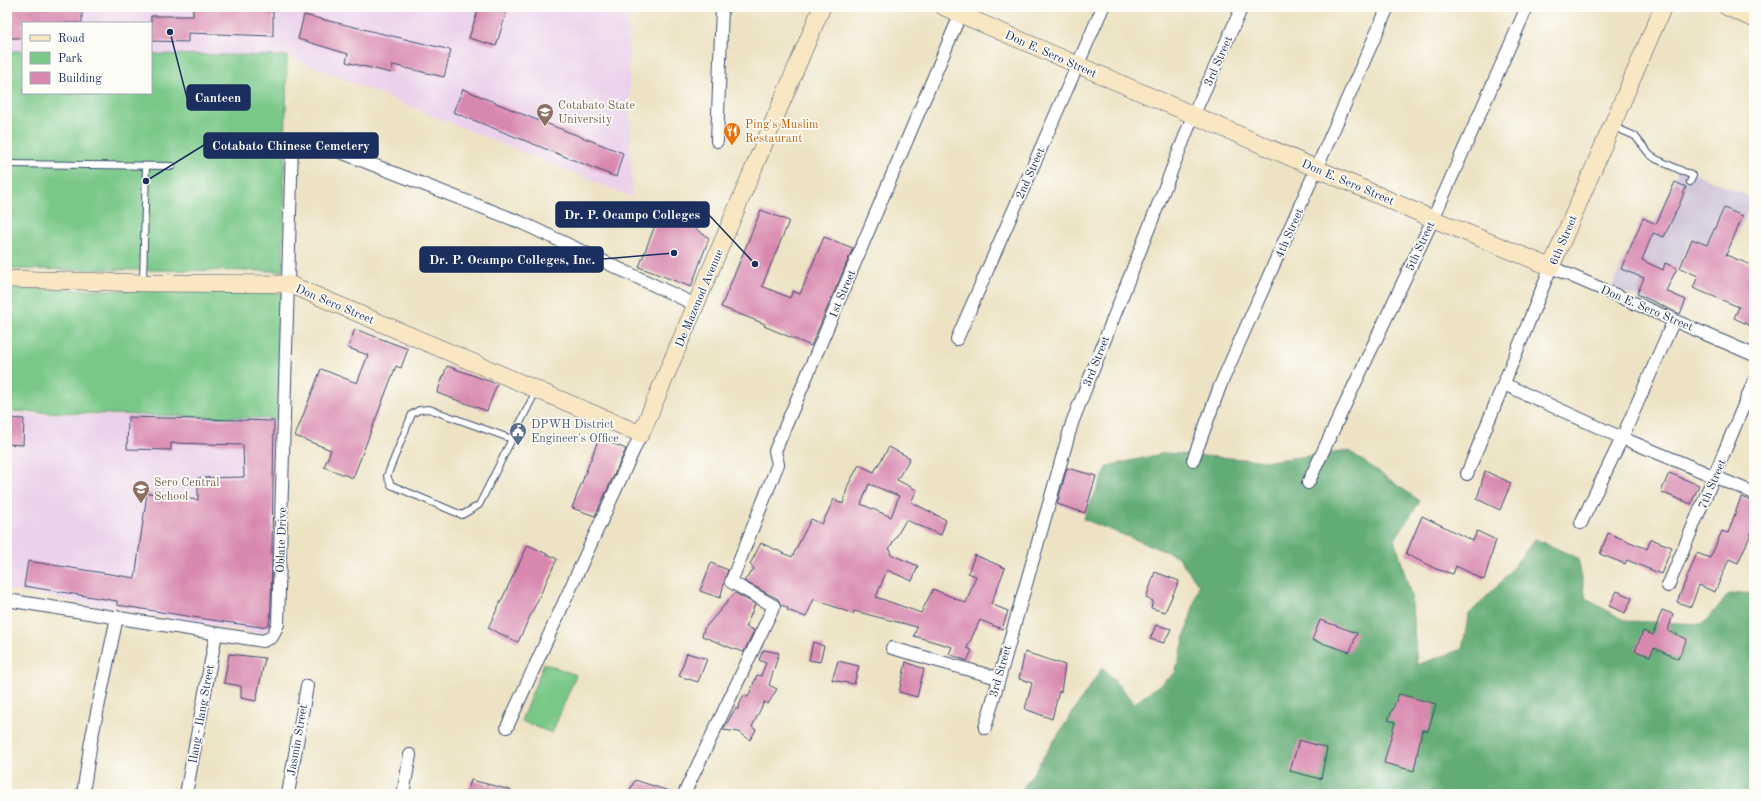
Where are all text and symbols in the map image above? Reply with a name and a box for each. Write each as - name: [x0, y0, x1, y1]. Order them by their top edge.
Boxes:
- legend: [22, 22, 152, 94]
- street label: Don E. Sero Street: [1003, 29, 1098, 81]
- text: Road: [58, 33, 85, 45]
- street label: 3rd Street: [1203, 35, 1235, 88]
- text: Park: [58, 53, 83, 65]
- text: Building: [58, 73, 102, 85]
- callout: Canteen: [187, 85, 250, 110]
- text: Canteen: [195, 92, 241, 105]
- place label: Cotabato State University: [558, 100, 635, 126]
- school or university icon: Cotabato State University: [535, 102, 555, 127]
- place label: Ping's Muslim Restaurant: [745, 119, 819, 145]
- restaurant icon: Ping's Muslim Restaurant: [722, 121, 742, 146]
- callout: Cotabato Chinese Cemetery: [204, 133, 378, 158]
- text: Cotabato Chinese Cemetery: [212, 140, 370, 153]
- street label: 2nd Street: [1014, 146, 1048, 201]
- street label: Don E. Sero Street: [1300, 158, 1396, 208]
- callout: Dr. P. Ocampo Colleges: [556, 202, 709, 227]
- street label: 4th Street: [1274, 207, 1306, 260]
- text: Dr. P. Ocampo Colleges: [564, 209, 701, 222]
- street label: 6th Street: [1548, 214, 1580, 267]
- street label: 5th Street: [1403, 220, 1438, 273]
- callout: Dr. P. Ocampo Colleges, Inc.: [420, 247, 603, 272]
- street label: De Mazenod Avenue: [674, 247, 726, 349]
- text: Dr. P. Ocampo Colleges, Inc.: [429, 254, 595, 267]
- street label: 1st Street: [827, 268, 859, 320]
- street label: Don Sero Street: [294, 283, 376, 327]
- street label: Don E. Sero Street: [1599, 284, 1695, 334]
- street label: 3rd Street: [1081, 334, 1112, 388]
- place label: DPWH District Engineer's Office: [531, 419, 619, 445]
- public building icon: DPWH District Engineer's Office: [508, 421, 528, 446]
- street label: 7th Street: [1697, 458, 1729, 511]
- place label: Sero Central School: [154, 477, 220, 503]
- school or university icon: Sero Central School: [131, 479, 151, 504]
- street label: Oblate Drive: [275, 507, 289, 573]
- street label: 3rd Street: [988, 644, 1014, 699]
- street label: Ilang - Ilang Street: [187, 664, 217, 764]
- street label: Jasmin Street: [286, 704, 310, 777]

